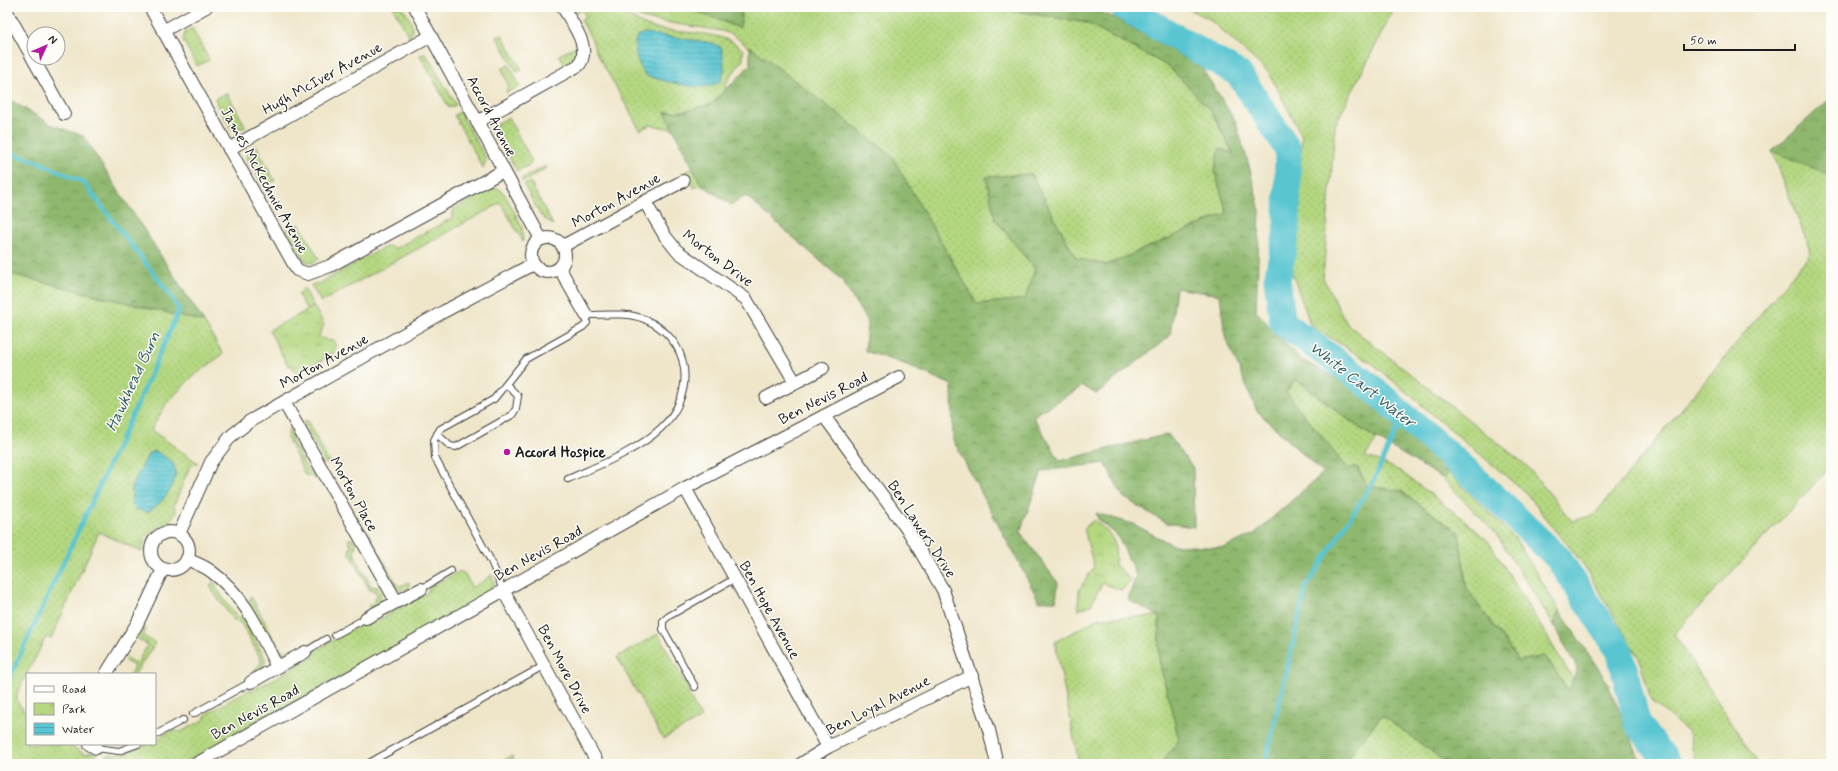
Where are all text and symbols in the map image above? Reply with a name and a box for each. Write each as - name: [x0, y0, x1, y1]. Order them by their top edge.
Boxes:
- north arrow: [26, 26, 66, 66]
- scale bar: [1684, 26, 1795, 52]
- text: N: [45, 32, 60, 47]
- text: 50 m: [1690, 33, 1717, 49]
- street label: Hugh McIver Avenue: [259, 38, 387, 121]
- street label: Accord Avenue: [461, 72, 521, 161]
- street label: James McKechnie Avenue: [215, 104, 313, 257]
- street label: Morton Avenue: [569, 168, 664, 234]
- street label: Morton Drive: [678, 226, 757, 292]
- water label: Hawkhead Burn: [101, 328, 166, 435]
- street label: Morton Avenue: [277, 329, 372, 395]
- water label: White Cart Water: [1305, 337, 1421, 435]
- street label: Ben Nevis Road: [775, 368, 872, 430]
- place label: Accord Hospice: [515, 443, 606, 463]
- marker: Accord Hospice: [502, 447, 512, 457]
- street label: Morton Place: [324, 453, 382, 536]
- street label: Ben Lawers Drive: [882, 477, 960, 582]
- street label: Ben Nevis Road: [491, 521, 586, 586]
- street label: Ben Hope Avenue: [734, 558, 804, 663]
- street label: Ben More Drive: [532, 621, 596, 718]
- street label: Ben Loyal Avenue: [823, 671, 934, 741]
- legend: [26, 673, 156, 745]
- street label: Ben Nevis Road: [208, 680, 303, 745]
- text: Road: [62, 682, 86, 698]
- text: Park: [62, 702, 86, 718]
- text: Water: [62, 722, 94, 738]

